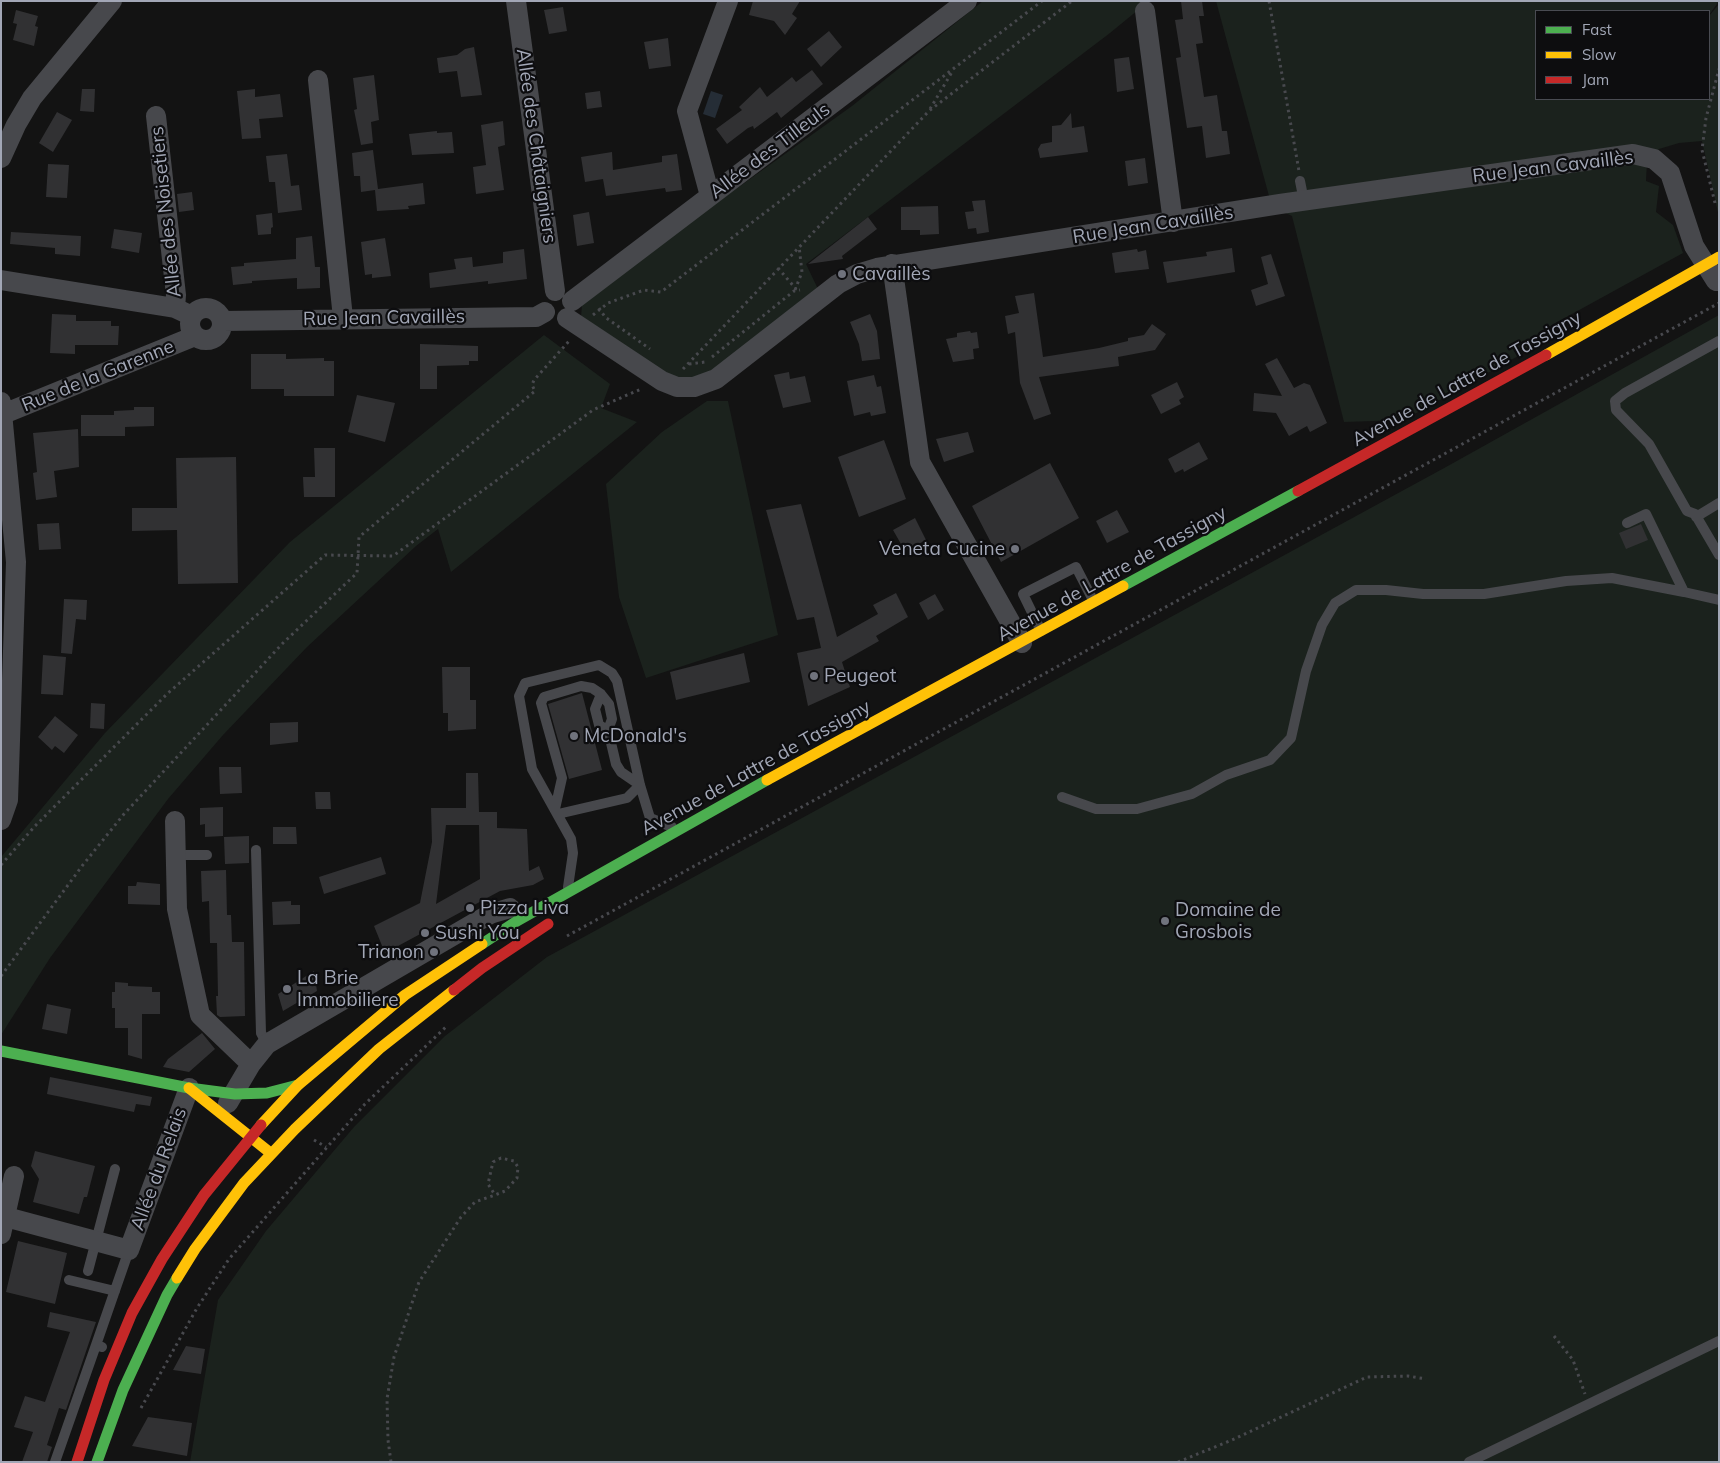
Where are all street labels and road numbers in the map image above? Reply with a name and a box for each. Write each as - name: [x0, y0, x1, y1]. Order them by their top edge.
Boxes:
- street label: Allée des Châtaigniers: [511, 47, 561, 245]
- street label: Allée des Tilleuls: [705, 98, 835, 204]
- street label: Allée des Noisetiers: [146, 125, 186, 299]
- street label: Rue Jean Cavaillès: [1471, 146, 1635, 188]
- street label: Rue Jean Cavaillès: [1071, 201, 1235, 249]
- street label: Rue Jean Cavaillès: [303, 305, 465, 331]
- street label: Avenue de Lattre de Tassigny: [1348, 306, 1586, 452]
- street label: Rue de la Garenne: [19, 335, 177, 417]
- street label: Avenue de Lattre de Tassigny: [993, 501, 1231, 647]
- street label: Avenue de Lattre de Tassigny: [637, 695, 875, 841]
- street label: Allée du Relais: [126, 1104, 192, 1234]

